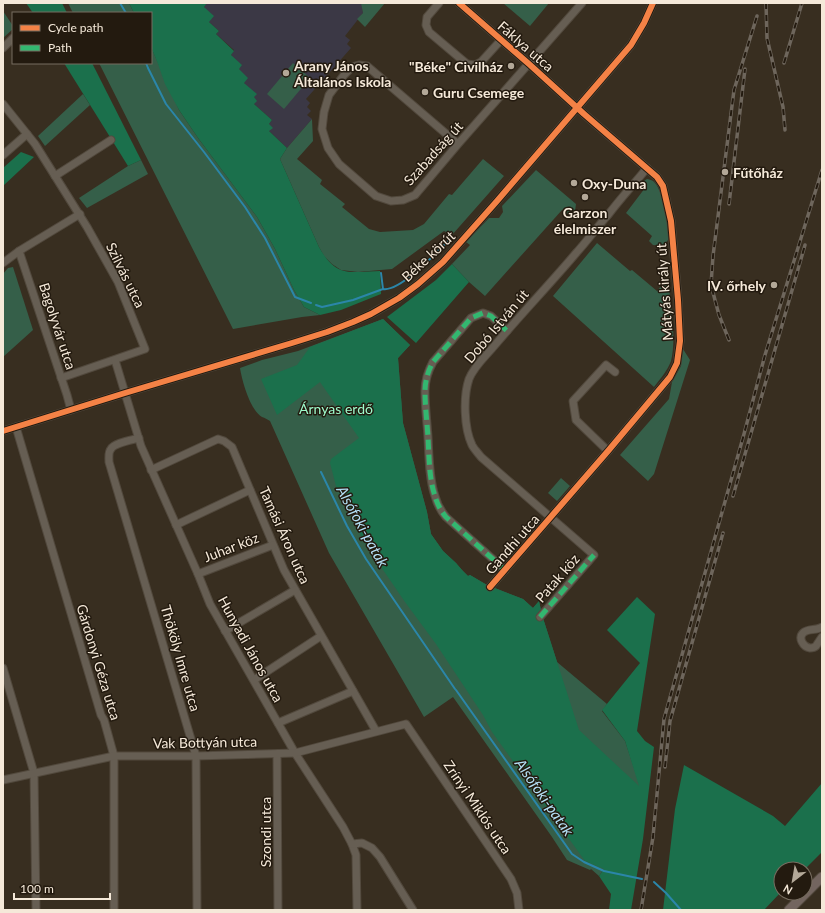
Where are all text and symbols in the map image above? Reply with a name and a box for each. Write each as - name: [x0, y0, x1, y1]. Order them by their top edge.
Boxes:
- legend: [12, 12, 152, 64]
- street label: Fáklya utca: [495, 17, 557, 75]
- text: Cycle path: [48, 20, 103, 35]
- text: Path: [48, 40, 72, 55]
- place label: Arany János Általános Iskola: [293, 57, 391, 90]
- place label: "Béke" Civilház: [409, 58, 504, 75]
- marker: "Béke" Civilház: [506, 61, 516, 71]
- marker: Arany János Általános Iskola: [281, 68, 291, 78]
- place label: Guru Csemege: [433, 84, 525, 101]
- marker: Guru Csemege: [420, 87, 430, 97]
- street label: Szabadság út: [400, 118, 466, 188]
- place label: Fűtőház: [733, 164, 784, 181]
- marker: Fűtőház: [720, 167, 730, 177]
- place label: Oxy-Duna: [582, 175, 646, 192]
- marker: Oxy-Duna: [569, 178, 579, 188]
- marker: Garzon élelmiszer: [580, 192, 590, 202]
- place label: Garzon élelmiszer: [554, 204, 617, 237]
- street label: Béke körút: [398, 227, 458, 285]
- street label: Szilvás utca: [103, 240, 149, 310]
- street label: Mátyás király út: [652, 243, 676, 341]
- place label: IV. őrhely: [707, 277, 767, 294]
- street label: Bagolyvár utca: [36, 280, 80, 372]
- marker: IV. őrhely: [769, 280, 779, 290]
- street label: Dobó István út: [460, 286, 532, 366]
- park label: Árnyas erdő: [299, 400, 373, 417]
- water label: Alsófoki-patak: [333, 481, 393, 571]
- street label: Tamási Áron utca: [256, 484, 314, 586]
- street label: Gandhi utca: [481, 510, 543, 577]
- street label: Juhar köz: [201, 529, 261, 565]
- street label: Patak köz: [531, 550, 583, 606]
- street label: Hunyadi János utca: [215, 593, 287, 705]
- street label: Gárdonyi Géza utca: [73, 602, 125, 722]
- street label: Thököly Imre utca: [158, 603, 204, 713]
- street label: Vak Bottyán utca: [153, 733, 257, 751]
- water label: Alsófoki-patak: [511, 754, 579, 840]
- street label: Zrínyi Miklós utca: [440, 757, 516, 857]
- street label: Szondi utca: [257, 797, 274, 867]
- north arrow: [773, 861, 813, 901]
- scale bar: [14, 875, 110, 901]
- text: 100 m: [20, 881, 54, 896]
- text: N: [781, 882, 795, 898]

